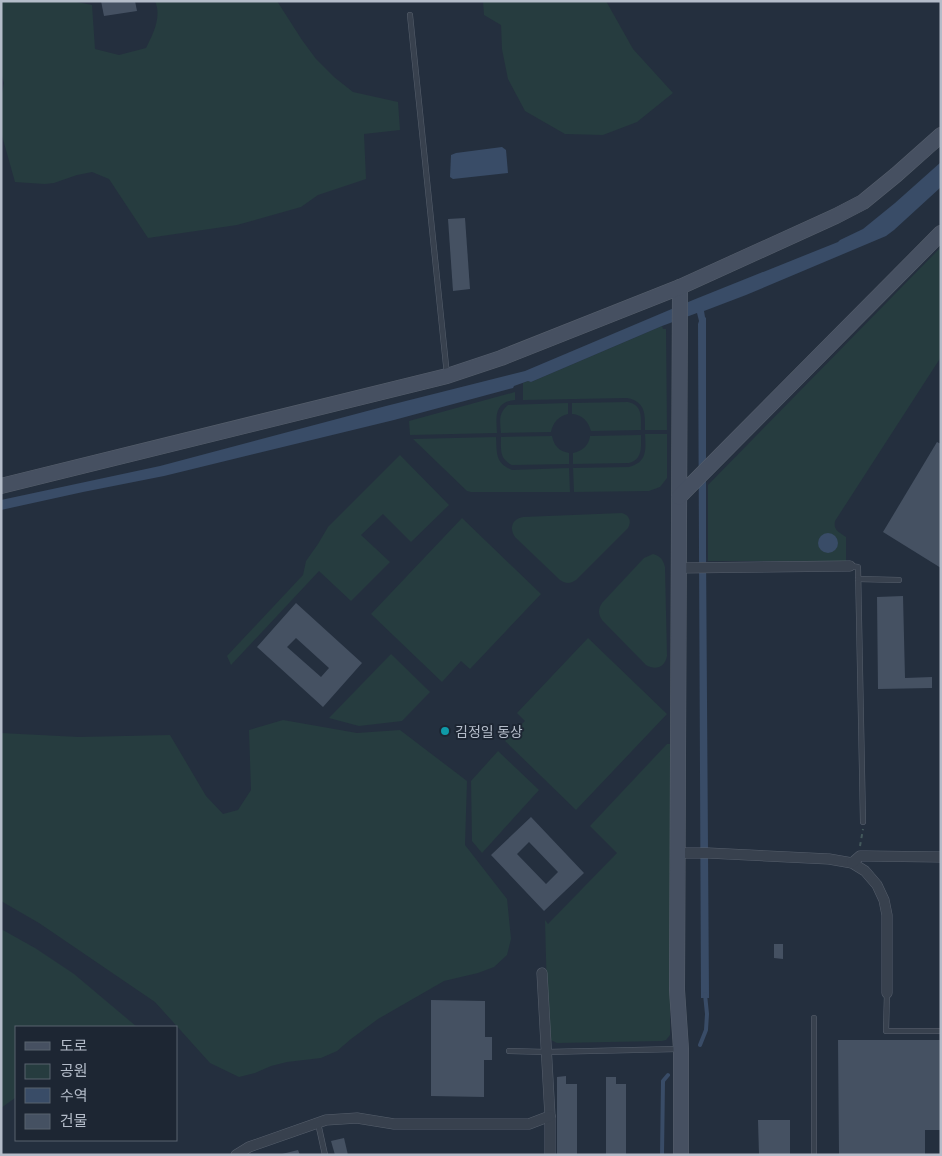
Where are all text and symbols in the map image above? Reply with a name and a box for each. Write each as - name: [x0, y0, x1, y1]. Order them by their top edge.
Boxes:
- place label: 김정일 동상: [455, 723, 523, 740]
- marker: 김정일 동상: [439, 725, 451, 737]
- legend: [15, 1026, 178, 1141]
- text: 도로: [60, 1036, 88, 1054]
- text: 공원: [60, 1061, 88, 1079]
- text: 수역: [60, 1086, 88, 1104]
- text: 건물: [60, 1111, 88, 1129]

